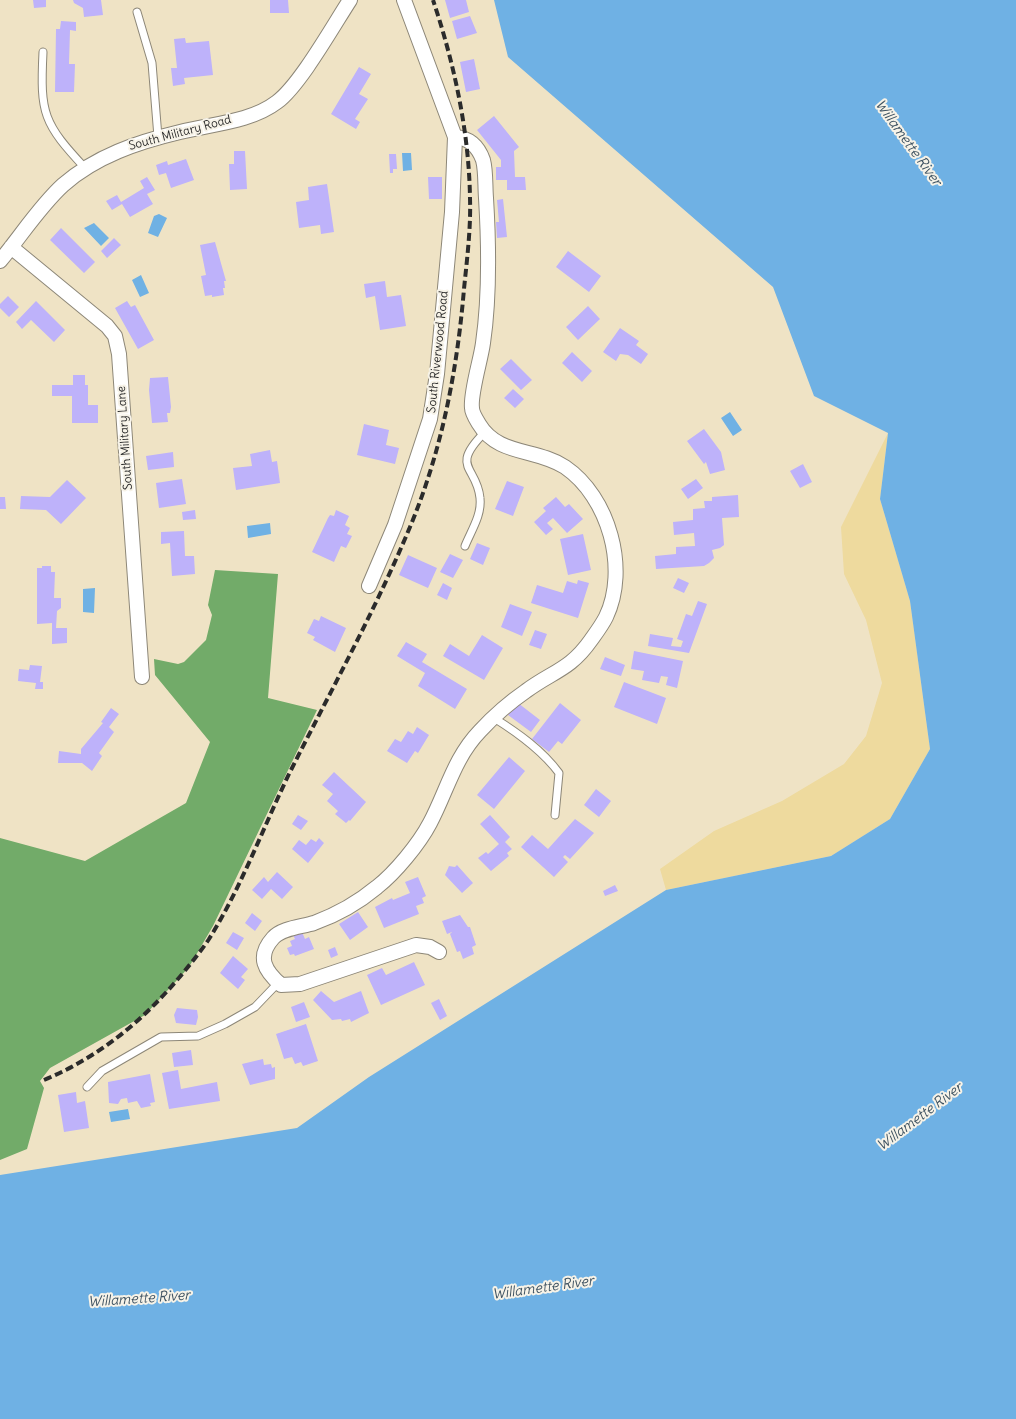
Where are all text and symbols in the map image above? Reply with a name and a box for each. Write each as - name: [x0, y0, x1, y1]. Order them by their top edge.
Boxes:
- water label: Willamette River: [871, 97, 945, 189]
- street label: South Military Road: [127, 112, 233, 154]
- street label: South Riverwood Road: [424, 290, 452, 414]
- street label: South Military Lane: [114, 386, 136, 490]
- water label: Willamette River: [874, 1080, 966, 1154]
- water label: Willamette River: [491, 1273, 595, 1303]
- water label: Willamette River: [87, 1287, 191, 1311]

